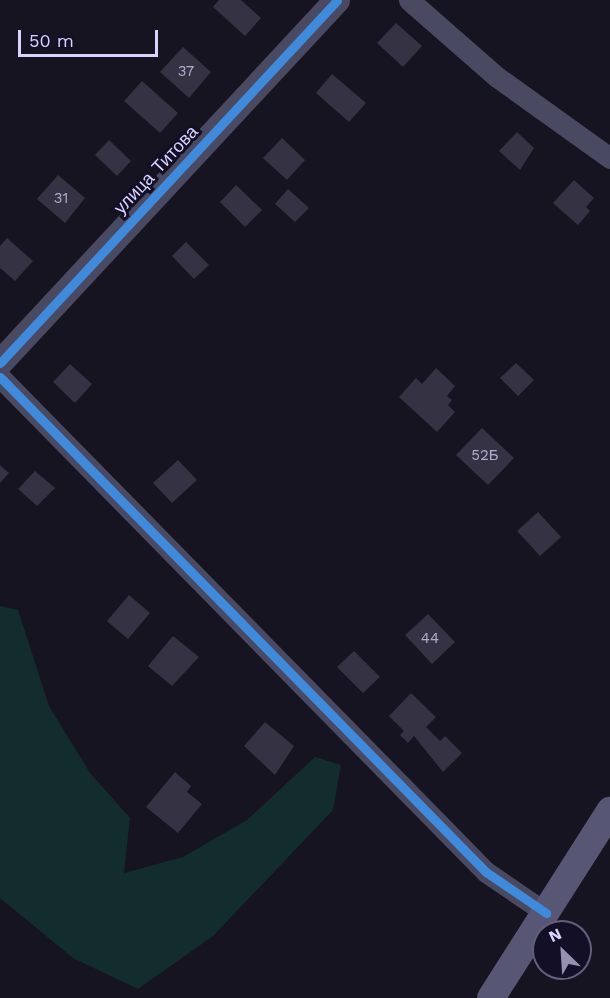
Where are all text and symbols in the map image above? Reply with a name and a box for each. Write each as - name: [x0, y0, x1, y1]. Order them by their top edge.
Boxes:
- scale bar: [21, 18, 160, 56]
- text: 50 m: [29, 30, 74, 51]
- house number: 37: [178, 63, 194, 81]
- street label: улица Титова: [109, 121, 203, 219]
- house number: 31: [54, 190, 68, 208]
- house number: 52Б: [471, 447, 499, 465]
- house number: 44: [421, 630, 439, 648]
- north arrow: [532, 920, 592, 980]
- text: N: [546, 924, 564, 946]

